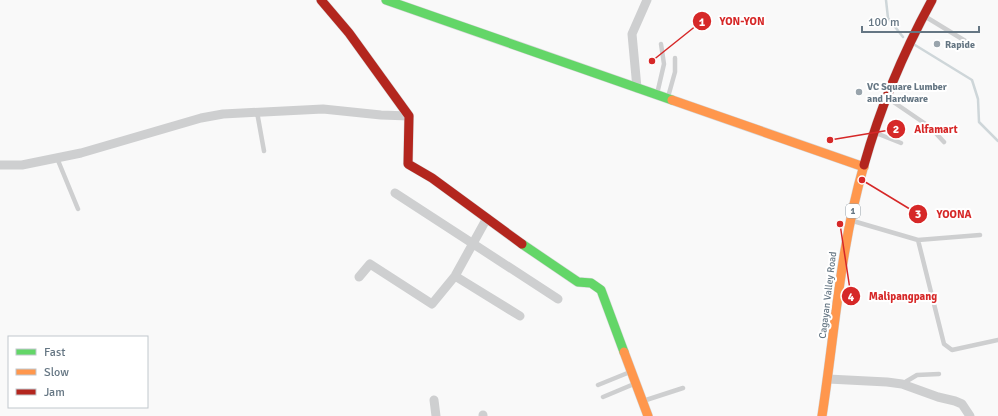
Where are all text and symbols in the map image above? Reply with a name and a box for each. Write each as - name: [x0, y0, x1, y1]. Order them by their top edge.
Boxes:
- scale bar: [862, 8, 979, 34]
- callout: YON-YON: [692, 10, 773, 33]
- text: 1: [699, 15, 706, 30]
- text: YON-YON: [718, 15, 765, 28]
- text: 100 m: [868, 15, 900, 30]
- marker: Rapide: [932, 39, 942, 49]
- place label: Rapide: [945, 39, 975, 51]
- place label: VC Square Lumber and Hardware: [867, 81, 947, 105]
- marker: VC Square Lumber and Hardware: [854, 87, 864, 97]
- callout: Alfamart: [886, 117, 965, 140]
- text: 2: [893, 122, 899, 137]
- text: Alfamart: [914, 123, 958, 136]
- callout: YOONA: [908, 202, 980, 225]
- road number: 1: [846, 204, 860, 218]
- text: 3: [915, 207, 921, 222]
- text: YOONA: [935, 208, 972, 221]
- street label: Cagayan Valley Road: [817, 251, 839, 339]
- callout: Malipangpang: [841, 285, 945, 308]
- text: 4: [848, 290, 855, 305]
- text: Malipangpang: [869, 290, 937, 303]
- legend: [8, 336, 148, 408]
- text: Fast: [44, 345, 65, 360]
- text: Slow: [44, 365, 69, 380]
- text: Jam: [44, 385, 65, 400]

